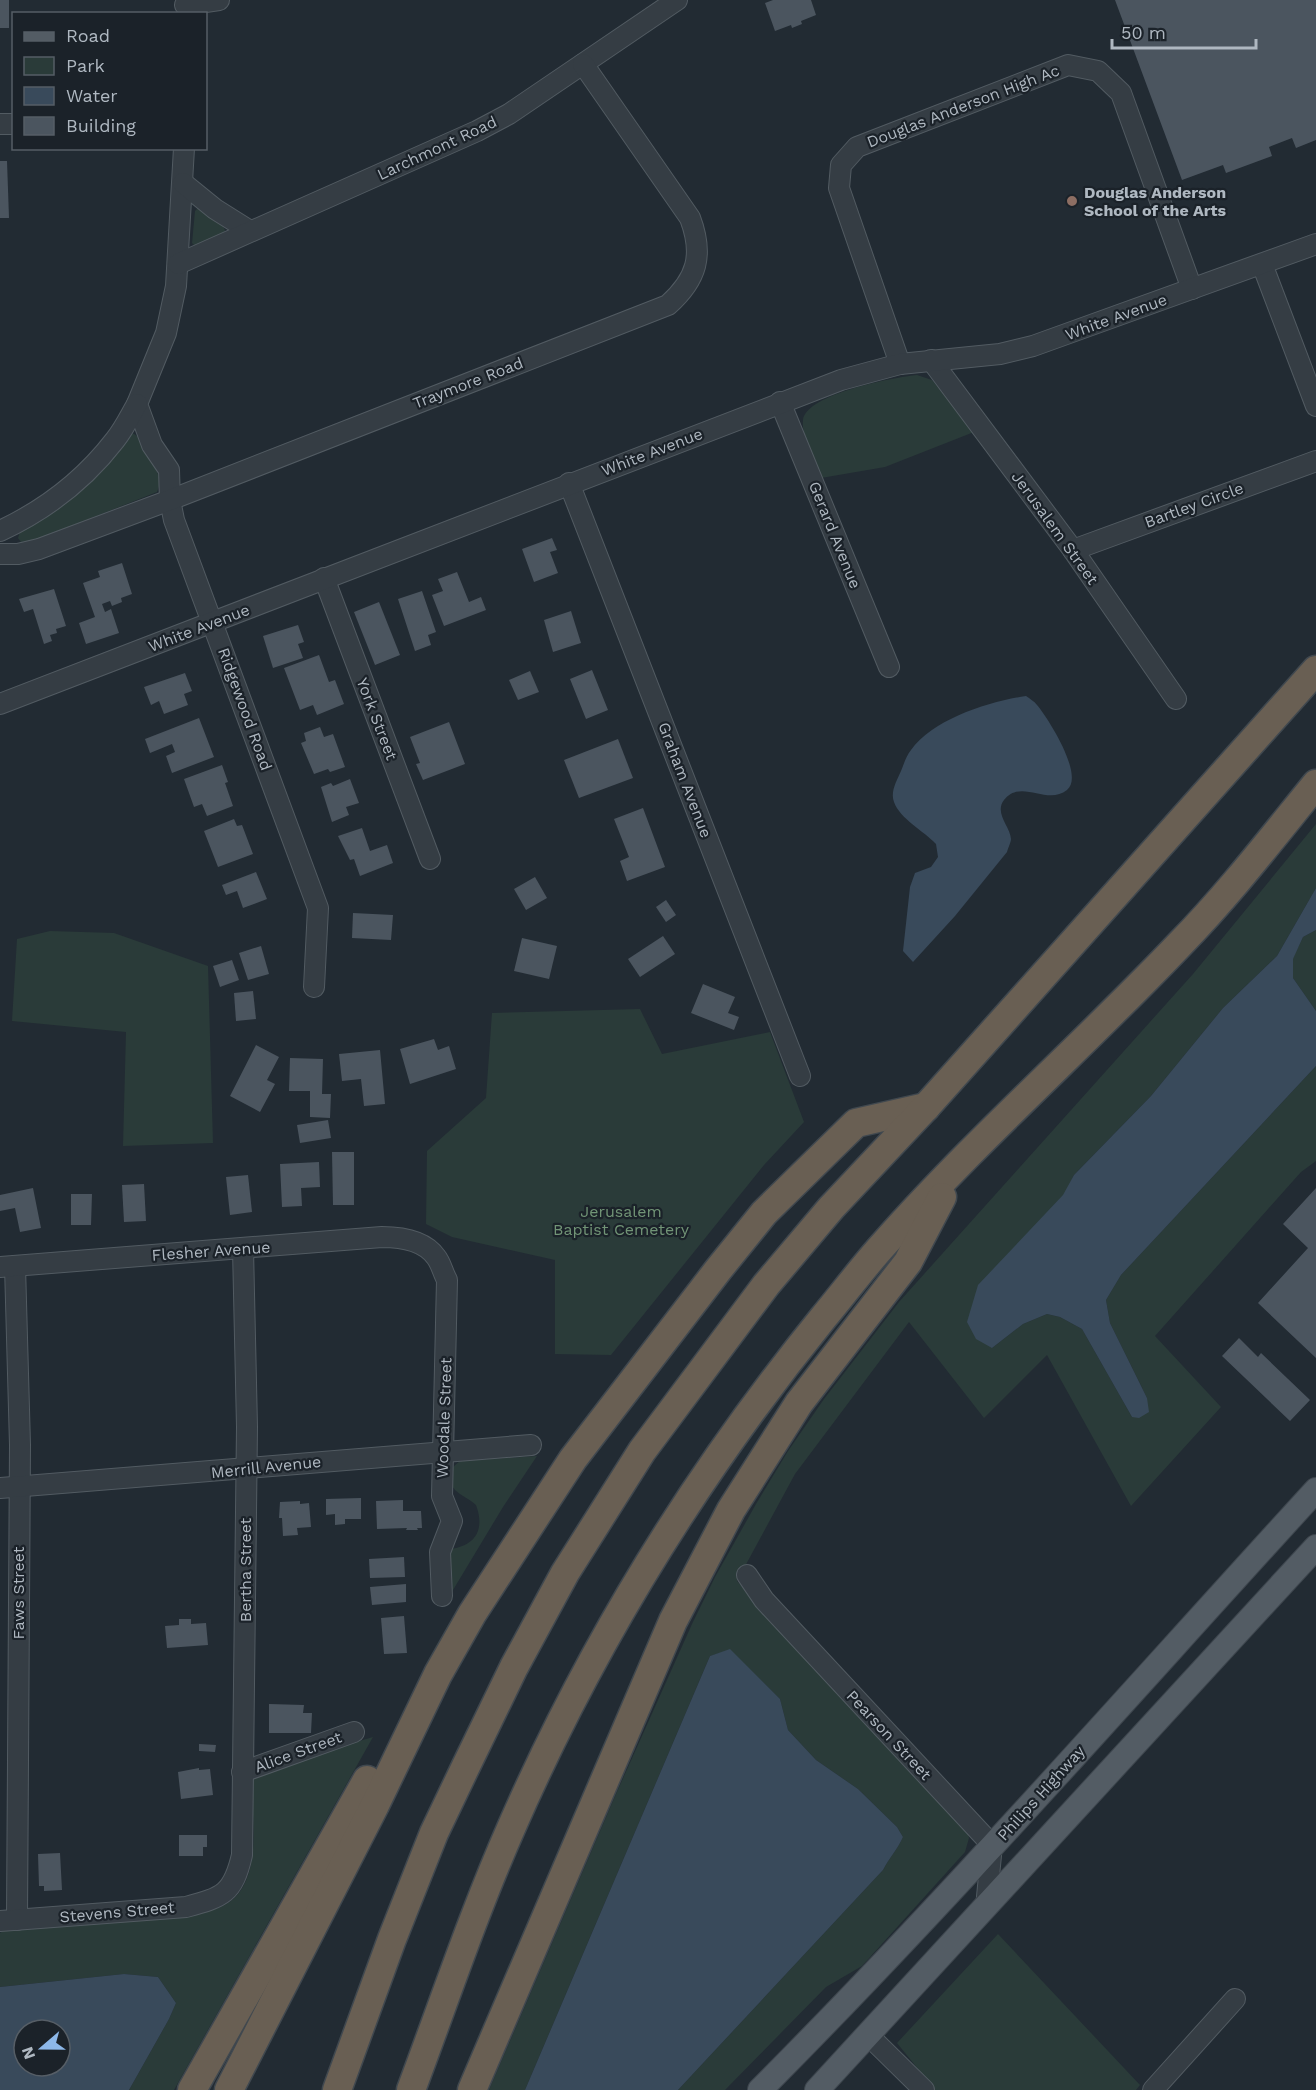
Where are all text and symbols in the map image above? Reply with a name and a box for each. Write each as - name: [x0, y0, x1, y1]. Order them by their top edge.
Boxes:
- legend: [12, 12, 207, 150]
- scale bar: [1112, 12, 1256, 50]
- text: 50 m: [1121, 22, 1166, 43]
- text: Road: [66, 25, 110, 46]
- text: Park: [66, 55, 105, 76]
- street label: Douglas Anderson High Ac: [864, 60, 1062, 152]
- text: Water: [66, 85, 118, 106]
- street label: Larchmont Road: [374, 112, 500, 184]
- text: Building: [66, 115, 136, 136]
- place label: Douglas Anderson School of the Arts: [1084, 183, 1227, 220]
- marker: Douglas Anderson School of the Arts: [1065, 194, 1079, 208]
- street label: White Avenue: [1063, 290, 1169, 344]
- street label: Traymore Road: [410, 353, 526, 413]
- street label: White Avenue: [599, 424, 705, 480]
- street label: Jerusalem Street: [1008, 468, 1103, 588]
- street label: Bartley Circle: [1142, 478, 1246, 532]
- street label: Gerard Avenue: [805, 479, 865, 591]
- street label: White Avenue: [146, 600, 252, 656]
- street label: Ridgewood Road: [214, 645, 276, 773]
- street label: York Street: [353, 675, 401, 763]
- street label: Graham Avenue: [654, 719, 716, 841]
- park label: Jerusalem Baptist Cemetery: [553, 1202, 690, 1239]
- street label: Flesher Avenue: [151, 1237, 271, 1265]
- street label: Woodale Street: [432, 1357, 456, 1479]
- street label: Merrill Avenue: [210, 1452, 322, 1482]
- street label: Bertha Street: [236, 1517, 255, 1622]
- street label: Faws Street: [9, 1546, 28, 1640]
- street label: Pearson Street: [843, 1686, 936, 1784]
- street label: Alice Street: [252, 1727, 345, 1777]
- street label: Philips Highway: [993, 1741, 1089, 1844]
- street label: Stevens Street: [59, 1897, 176, 1926]
- north arrow: [12, 2018, 72, 2078]
- text: N: [17, 2044, 39, 2062]

